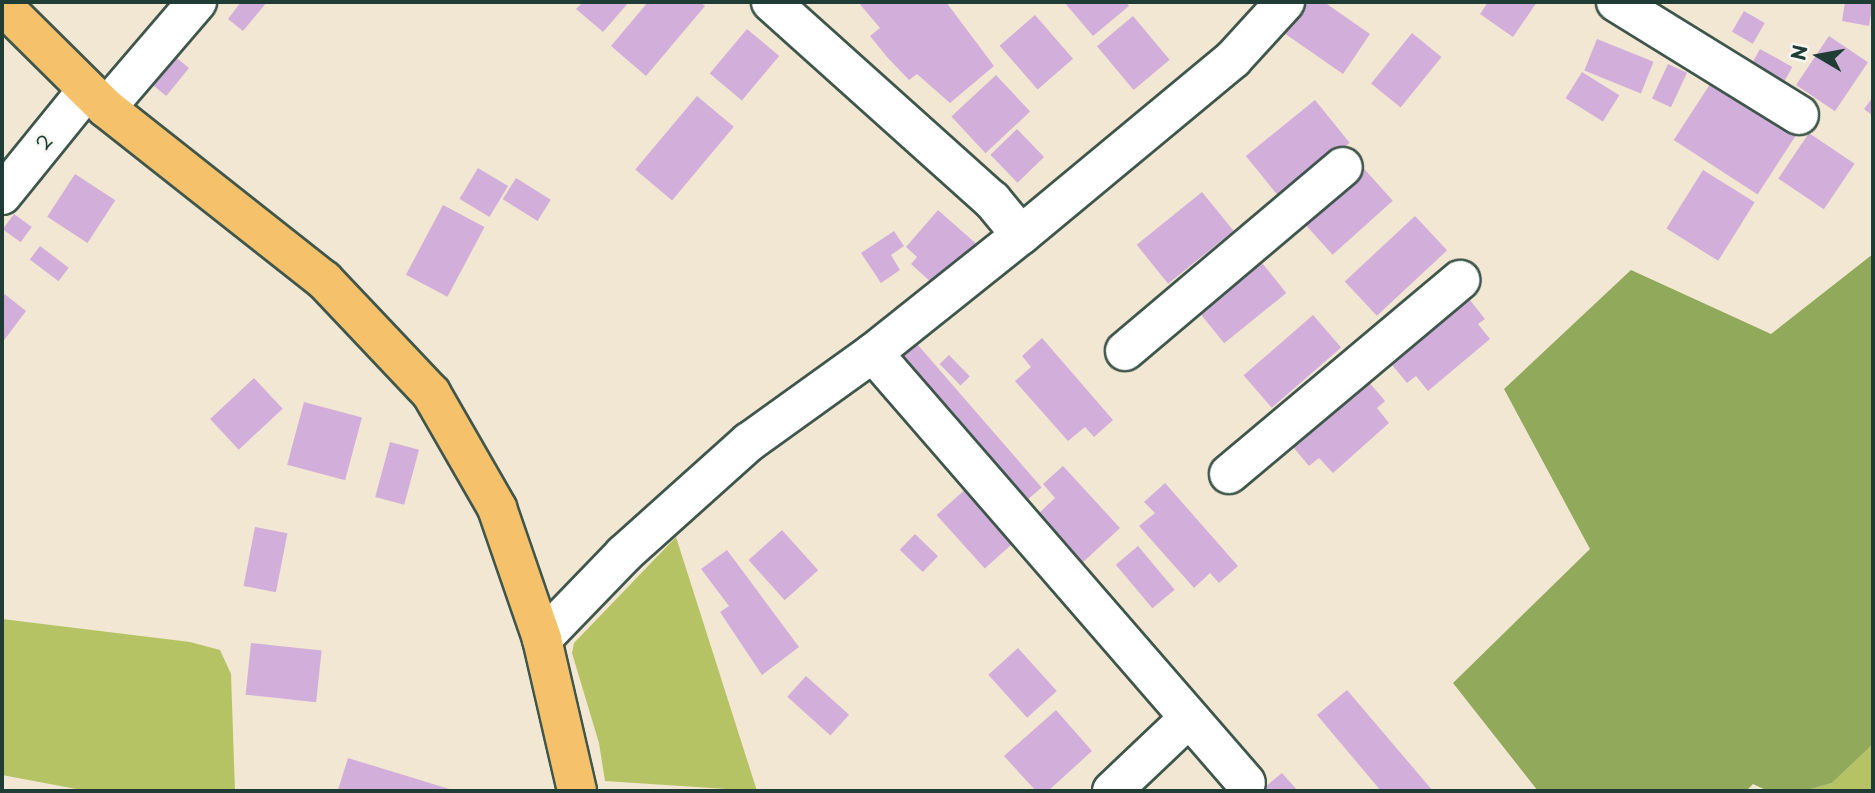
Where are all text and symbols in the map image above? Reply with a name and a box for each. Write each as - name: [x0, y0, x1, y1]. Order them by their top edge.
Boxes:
- north arrow: [1784, 21, 1854, 91]
- text: N: [1783, 43, 1813, 62]
- street label: 2: [31, 130, 57, 154]

